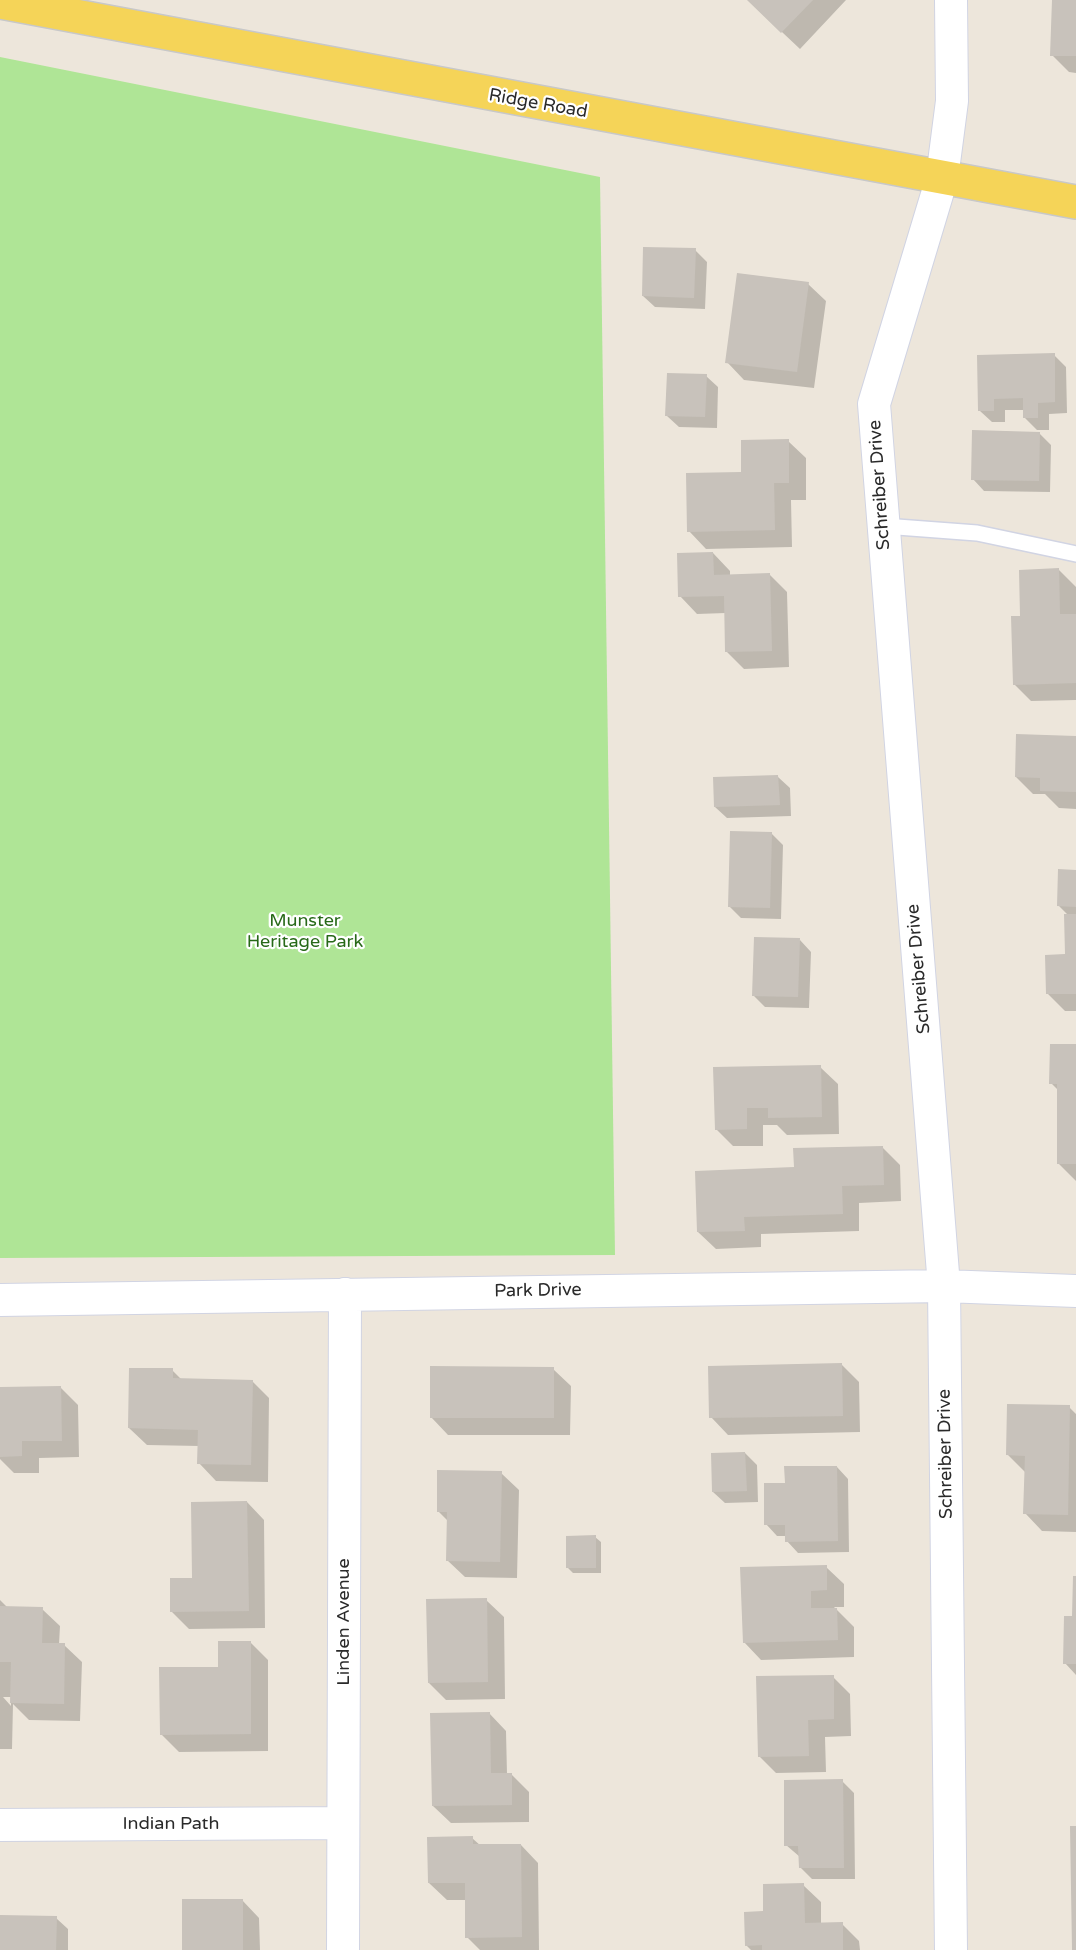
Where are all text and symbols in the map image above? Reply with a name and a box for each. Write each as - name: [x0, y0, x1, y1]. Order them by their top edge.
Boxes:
- street label: Ridge Road: [487, 85, 589, 123]
- street label: Schreiber Drive: [865, 419, 895, 551]
- street label: Schreiber Drive: [903, 903, 935, 1035]
- park label: Munster Heritage Park: [247, 910, 363, 952]
- street label: Park Drive: [494, 1279, 582, 1303]
- street label: Schreiber Drive: [934, 1389, 958, 1519]
- street label: Linden Avenue: [333, 1558, 355, 1686]
- street label: Indian Path: [123, 1813, 219, 1835]

